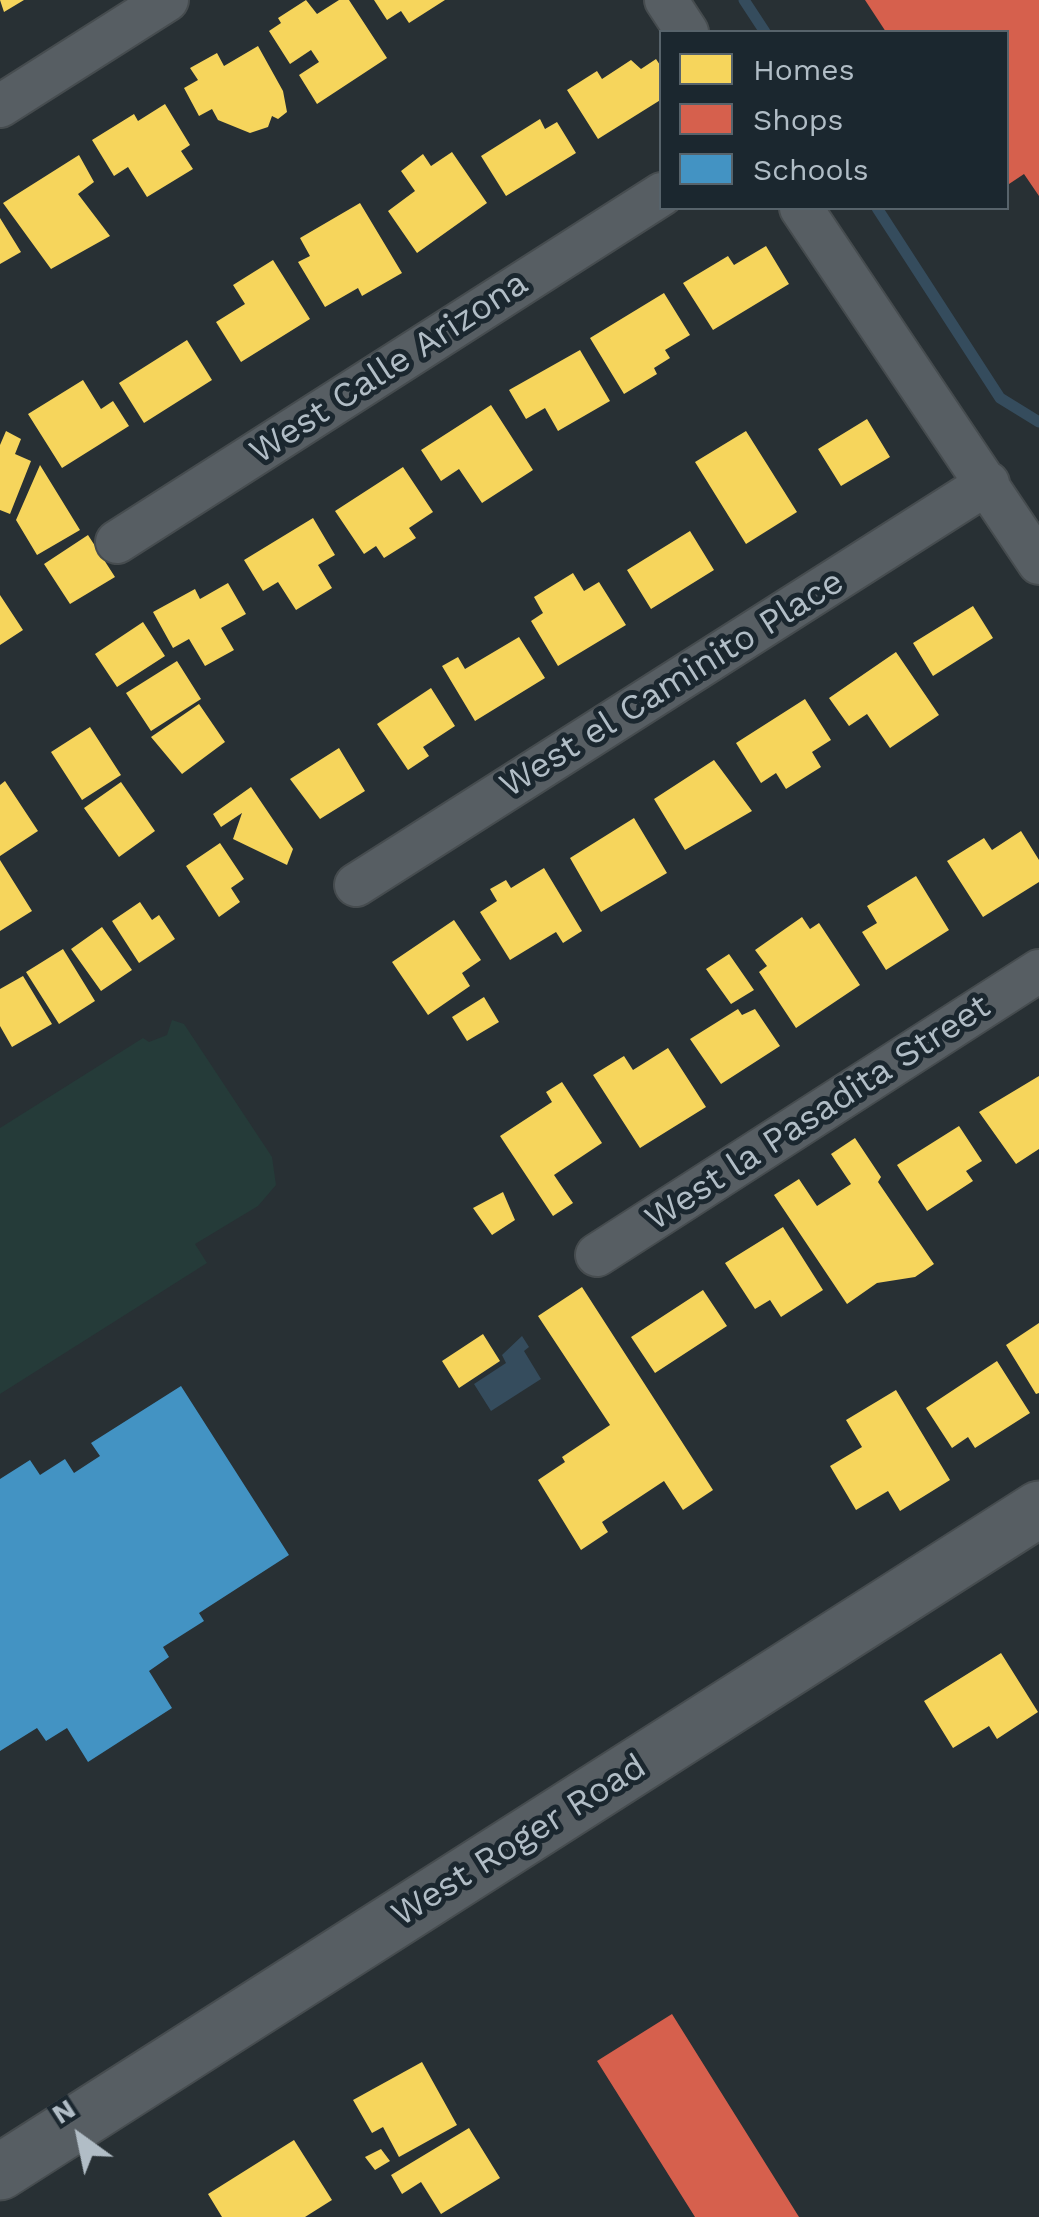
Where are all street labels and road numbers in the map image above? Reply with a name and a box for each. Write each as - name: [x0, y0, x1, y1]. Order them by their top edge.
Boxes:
- street label: West Calle Arizona: [242, 263, 536, 473]
- street label: West el Caminito Place: [492, 561, 852, 807]
- street label: West la Pasadita Street: [638, 986, 998, 1240]
- street label: West Roger Road: [384, 1746, 654, 1936]

